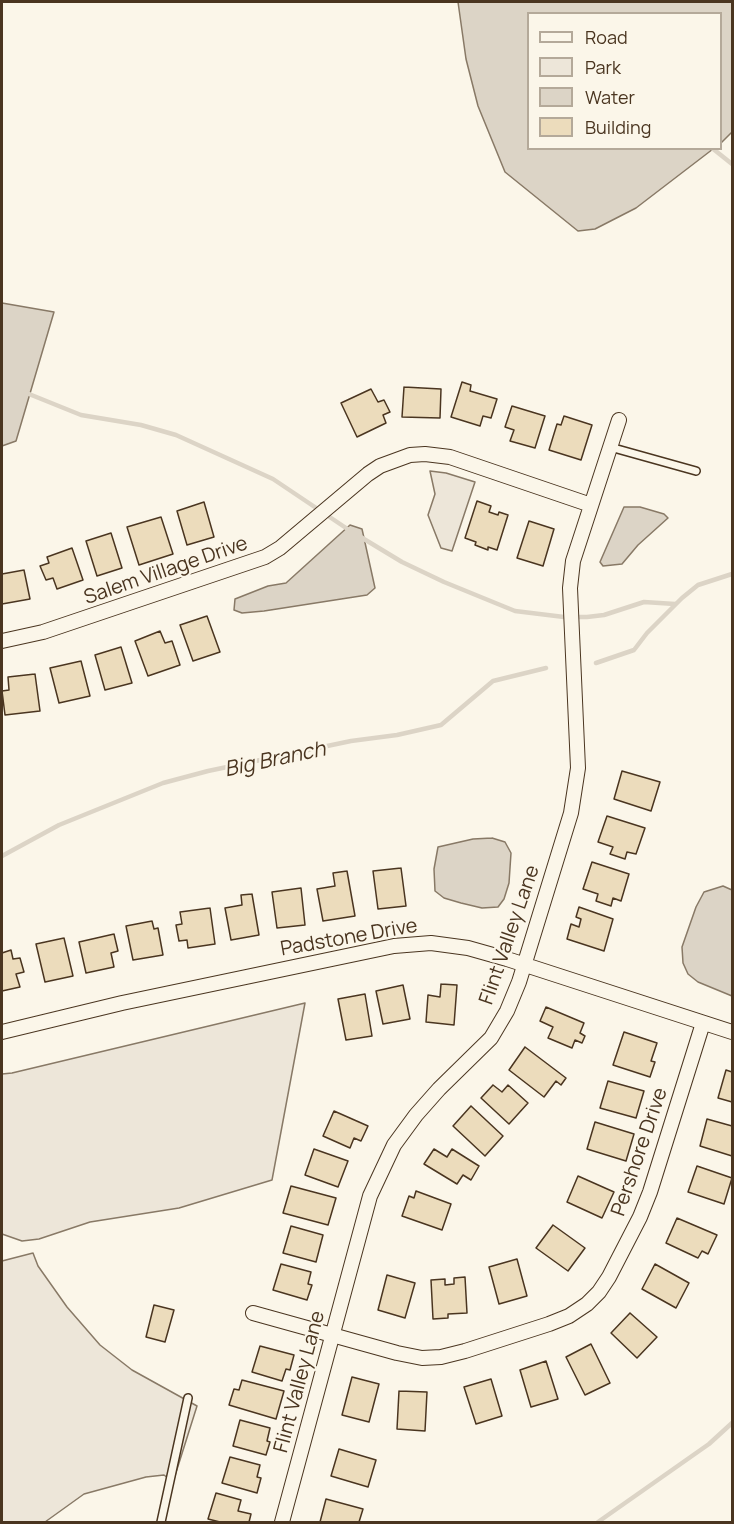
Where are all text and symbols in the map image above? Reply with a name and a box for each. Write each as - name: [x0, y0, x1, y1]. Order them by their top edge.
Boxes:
- legend: [527, 12, 722, 150]
- text: Road: [585, 25, 628, 49]
- text: Park: [585, 55, 621, 79]
- text: Water: [585, 85, 635, 109]
- text: Building: [585, 115, 651, 139]
- street label: Salem Village Drive: [81, 532, 251, 610]
- water label: Big Branch: [222, 737, 328, 783]
- street label: Flint Valley Lane: [475, 862, 545, 1008]
- street label: Padstone Drive: [279, 914, 419, 962]
- street label: Pershore Drive: [607, 1085, 673, 1219]
- street label: Flint Valley Lane: [270, 1308, 330, 1456]

